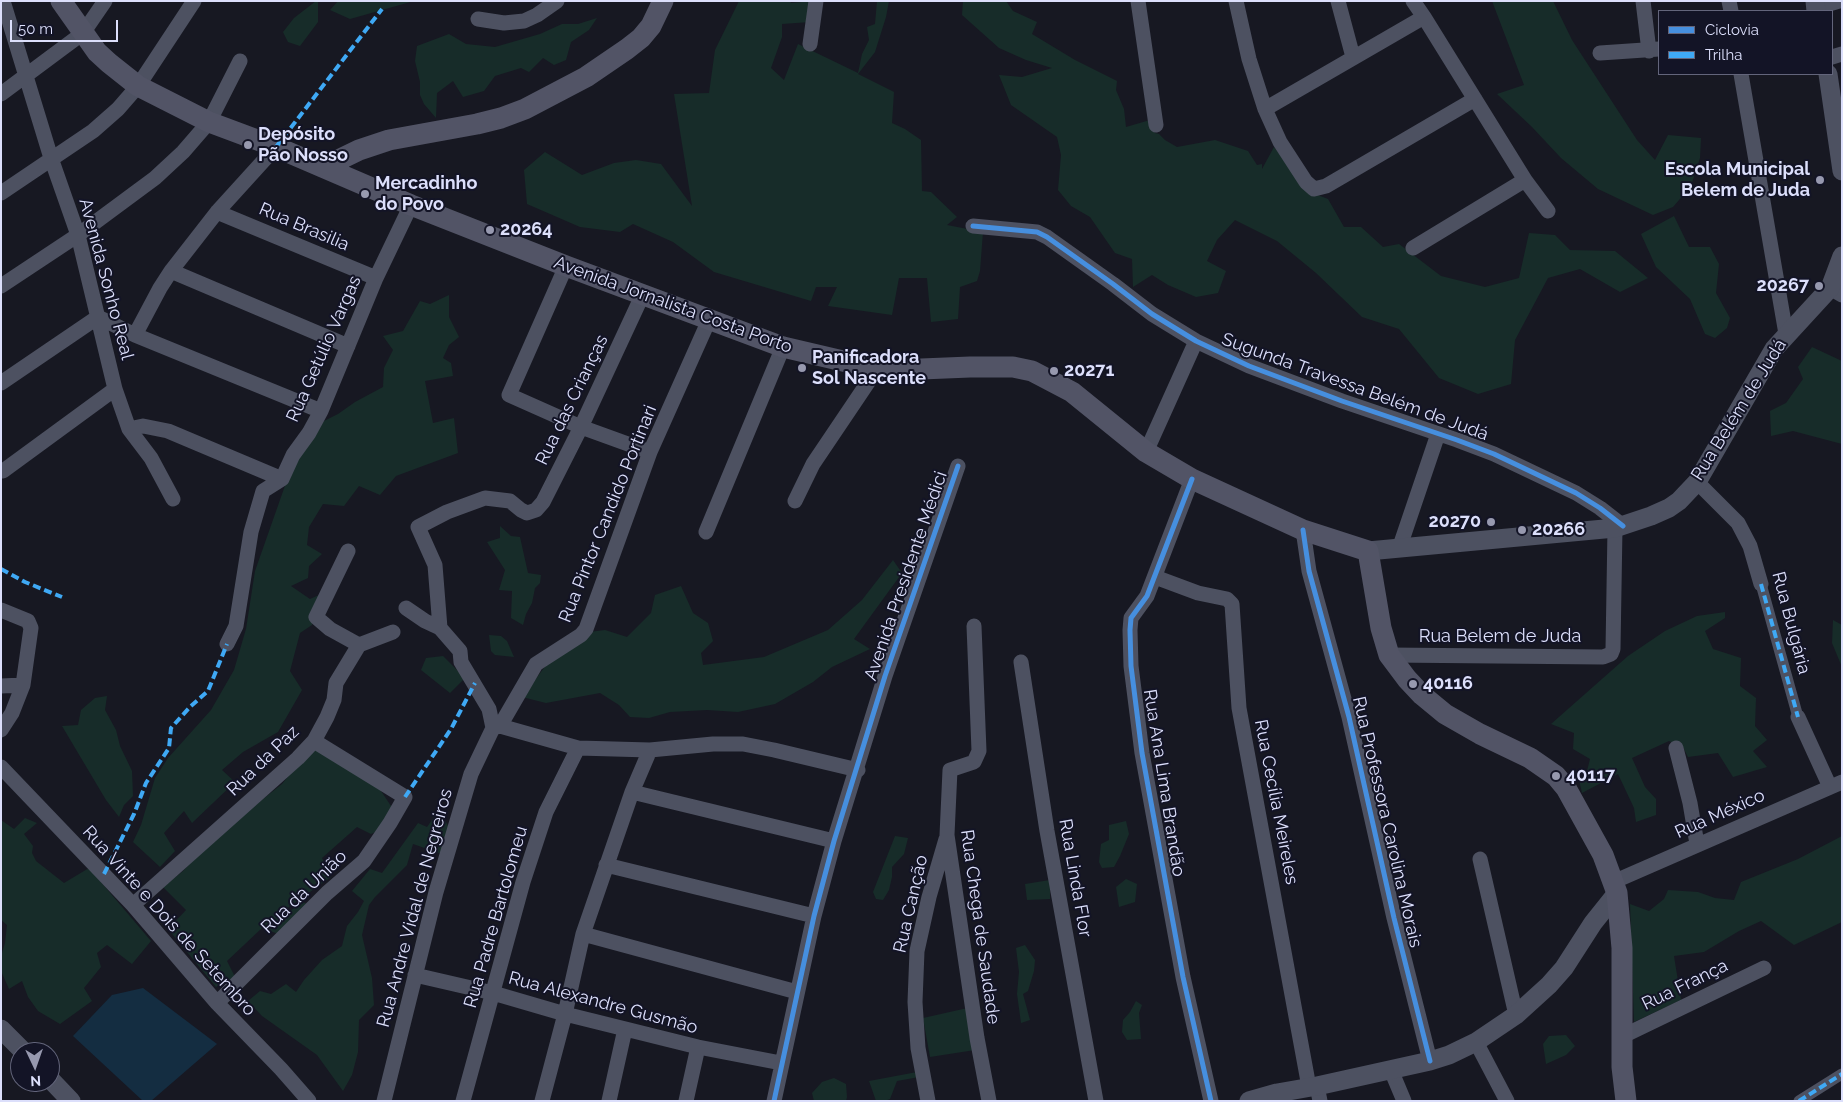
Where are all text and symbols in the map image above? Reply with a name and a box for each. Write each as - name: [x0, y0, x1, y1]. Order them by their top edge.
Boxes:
- scale bar: [12, 10, 120, 42]
- legend: [1658, 10, 1833, 75]
- text: 50 m: [18, 20, 53, 38]
- text: Ciclovia: [1705, 21, 1759, 39]
- text: Trilha: [1705, 46, 1742, 64]
- place label: Depósito Pão Nosso: [258, 124, 348, 166]
- marker: Depósito Pão Nosso: [242, 139, 254, 151]
- place label: Escola Municipal Belem de Juda: [1665, 159, 1810, 202]
- place label: Mercadinho do Povo: [375, 173, 477, 215]
- marker: Escola Municipal Belem de Juda: [1814, 174, 1826, 186]
- marker: Mercadinho do Povo: [359, 188, 371, 200]
- street label: Avenida Sonho Real: [74, 196, 138, 362]
- street label: Rua Brasilia: [256, 198, 352, 256]
- place label: 20264: [500, 219, 553, 241]
- marker: 20264: [484, 224, 496, 236]
- street label: Avenida Jornalista Costa Porto: [551, 252, 795, 358]
- street label: Rua Getúlio Vargas: [282, 273, 366, 425]
- place label: 20267: [1757, 275, 1809, 297]
- marker: 20267: [1813, 280, 1825, 292]
- street label: Sugunda Travessa Belém de Judá: [1219, 329, 1491, 445]
- street label: Rua das Crianças: [531, 331, 613, 469]
- street label: Rua Belém de Judá: [1687, 335, 1791, 485]
- place label: Panificadora Sol Nascente: [812, 347, 926, 389]
- place label: 20271: [1064, 360, 1114, 382]
- marker: Panificadora Sol Nascente: [796, 362, 808, 374]
- marker: 20271: [1048, 365, 1060, 377]
- street label: Rua Pintor Candido Portinari: [554, 402, 662, 626]
- street label: Avenida Presidente Médici: [860, 468, 952, 684]
- place label: 20270: [1428, 511, 1481, 533]
- marker: 20270: [1485, 516, 1497, 528]
- place label: 20266: [1532, 519, 1585, 541]
- marker: 20266: [1516, 524, 1528, 536]
- street label: Rua Bulgária: [1767, 569, 1815, 677]
- street label: Rua Belem de Juda: [1419, 626, 1581, 648]
- place label: 40116: [1423, 673, 1473, 695]
- marker: 40116: [1407, 678, 1419, 690]
- street label: Rua Ana Lima Brandão: [1139, 688, 1189, 878]
- street label: Rua Professora Carolina Morais: [1348, 694, 1426, 950]
- street label: Rua Cecília Meireles: [1249, 718, 1303, 886]
- street label: Rua da Paz: [222, 721, 304, 801]
- place label: 40117: [1566, 765, 1615, 787]
- marker: 40117: [1550, 770, 1562, 782]
- street label: Rua México: [1672, 785, 1768, 843]
- street label: Rua Andre Vidal de Negreiros: [373, 786, 457, 1030]
- street label: Rua Linda Flor: [1054, 817, 1096, 939]
- street label: Rua Vinte e Dois de Setembro: [78, 821, 260, 1021]
- street label: Rua Padre Bartolomeu: [460, 824, 532, 1010]
- street label: Rua Chega de Saudade: [956, 828, 1004, 1026]
- street label: Rua da União: [257, 846, 351, 938]
- street label: Rua Canção: [889, 853, 933, 955]
- street label: Rua França: [1639, 955, 1731, 1015]
- street label: Rua Alexandre Gusmão: [506, 967, 700, 1039]
- north arrow: [10, 1042, 60, 1092]
- text: N: [30, 1073, 41, 1089]

